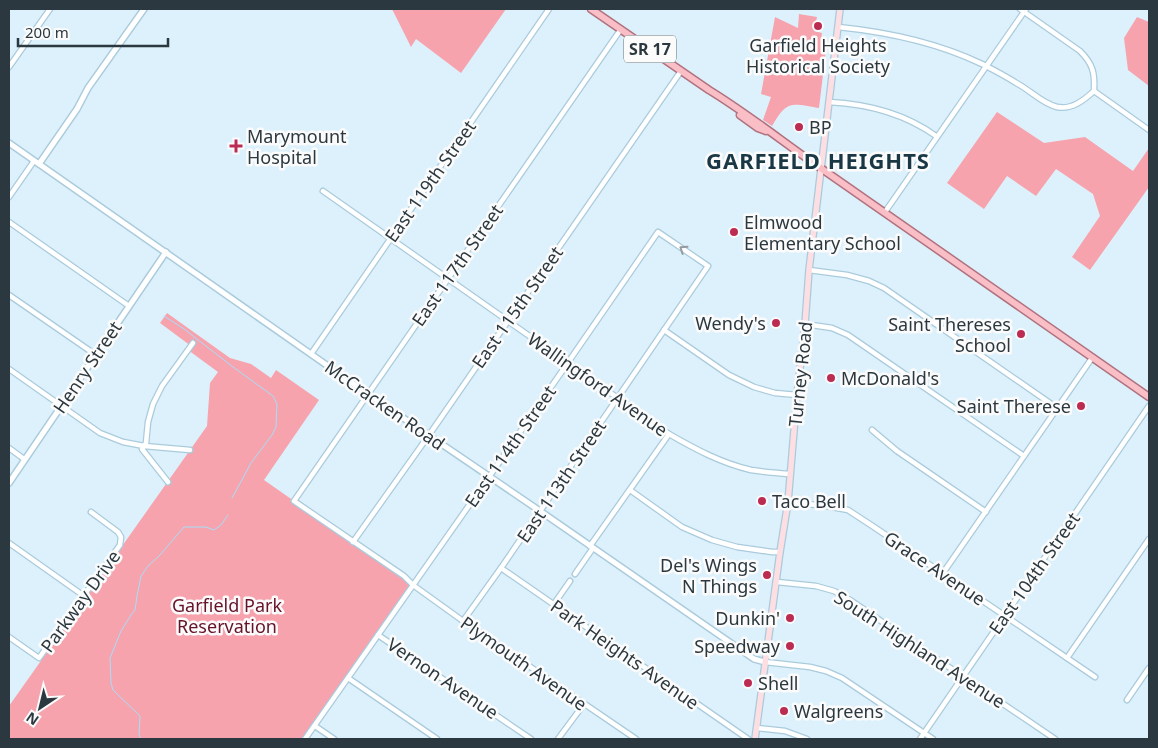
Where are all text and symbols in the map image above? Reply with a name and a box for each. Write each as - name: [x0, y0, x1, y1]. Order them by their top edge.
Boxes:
- scale bar: [18, 15, 168, 47]
- marker: Garfield Heights Historical Society: [812, 20, 824, 32]
- text: 200 m: [25, 22, 69, 42]
- place label: Garfield Heights Historical Society: [746, 33, 891, 78]
- road number: SR 17: [624, 36, 676, 62]
- street label: East 119th Street: [379, 115, 481, 247]
- place label: BP: [809, 115, 832, 139]
- marker: BP: [793, 121, 805, 133]
- place label: Marymount Hospital: [247, 124, 347, 169]
- marker: Marymount Hospital: [229, 139, 243, 153]
- district label: GARFIELD HEIGHTS: [706, 145, 930, 175]
- street label: East 117th Street: [406, 199, 508, 331]
- place label: Elmwood Elementary School: [744, 210, 901, 255]
- marker: Elmwood Elementary School: [728, 226, 740, 238]
- street label: East 115th Street: [466, 241, 568, 373]
- one-way arrow: [679, 246, 689, 255]
- place label: Wendy's: [695, 311, 766, 335]
- place label: Saint Thereses School: [888, 312, 1011, 357]
- street label: Henry Street: [47, 316, 127, 418]
- marker: Wendy's: [770, 317, 782, 329]
- street label: Turney Road: [783, 320, 817, 428]
- street label: Wallingford Avenue: [523, 327, 673, 441]
- marker: Saint Thereses School: [1015, 328, 1027, 340]
- street label: McCracken Road: [320, 355, 450, 455]
- place label: McDonald's: [841, 366, 939, 390]
- marker: McDonald's: [825, 372, 837, 384]
- street label: East 114th Street: [459, 380, 561, 512]
- place label: Saint Therese: [957, 394, 1071, 418]
- marker: Saint Therese: [1075, 400, 1087, 412]
- street label: East 113th Street: [511, 414, 611, 547]
- place label: Taco Bell: [772, 489, 846, 513]
- marker: Taco Bell: [756, 495, 768, 507]
- street label: East 104th Street: [983, 507, 1085, 639]
- street label: Grace Avenue: [880, 525, 990, 611]
- street label: Parkway Drive: [35, 545, 125, 657]
- place label: Del's Wings N Things: [660, 553, 757, 598]
- marker: Del's Wings N Things: [761, 569, 773, 581]
- street label: South Highland Avenue: [830, 585, 1010, 713]
- park label: Garfield Park Reservation: [172, 593, 282, 638]
- street label: Park Heights Avenue: [546, 594, 704, 714]
- place label: Dunkin': [715, 606, 780, 630]
- street label: Plymouth Avenue: [456, 610, 592, 716]
- marker: Dunkin': [784, 612, 796, 624]
- street label: Vernon Avenue: [383, 632, 503, 724]
- place label: Speedway: [694, 634, 781, 658]
- marker: Speedway: [784, 640, 796, 652]
- place label: Shell: [758, 671, 798, 695]
- marker: Shell: [742, 677, 754, 689]
- north arrow: [15, 683, 65, 733]
- place label: Walgreens: [794, 699, 883, 723]
- marker: Walgreens: [778, 705, 790, 717]
- text: N: [22, 708, 42, 730]

